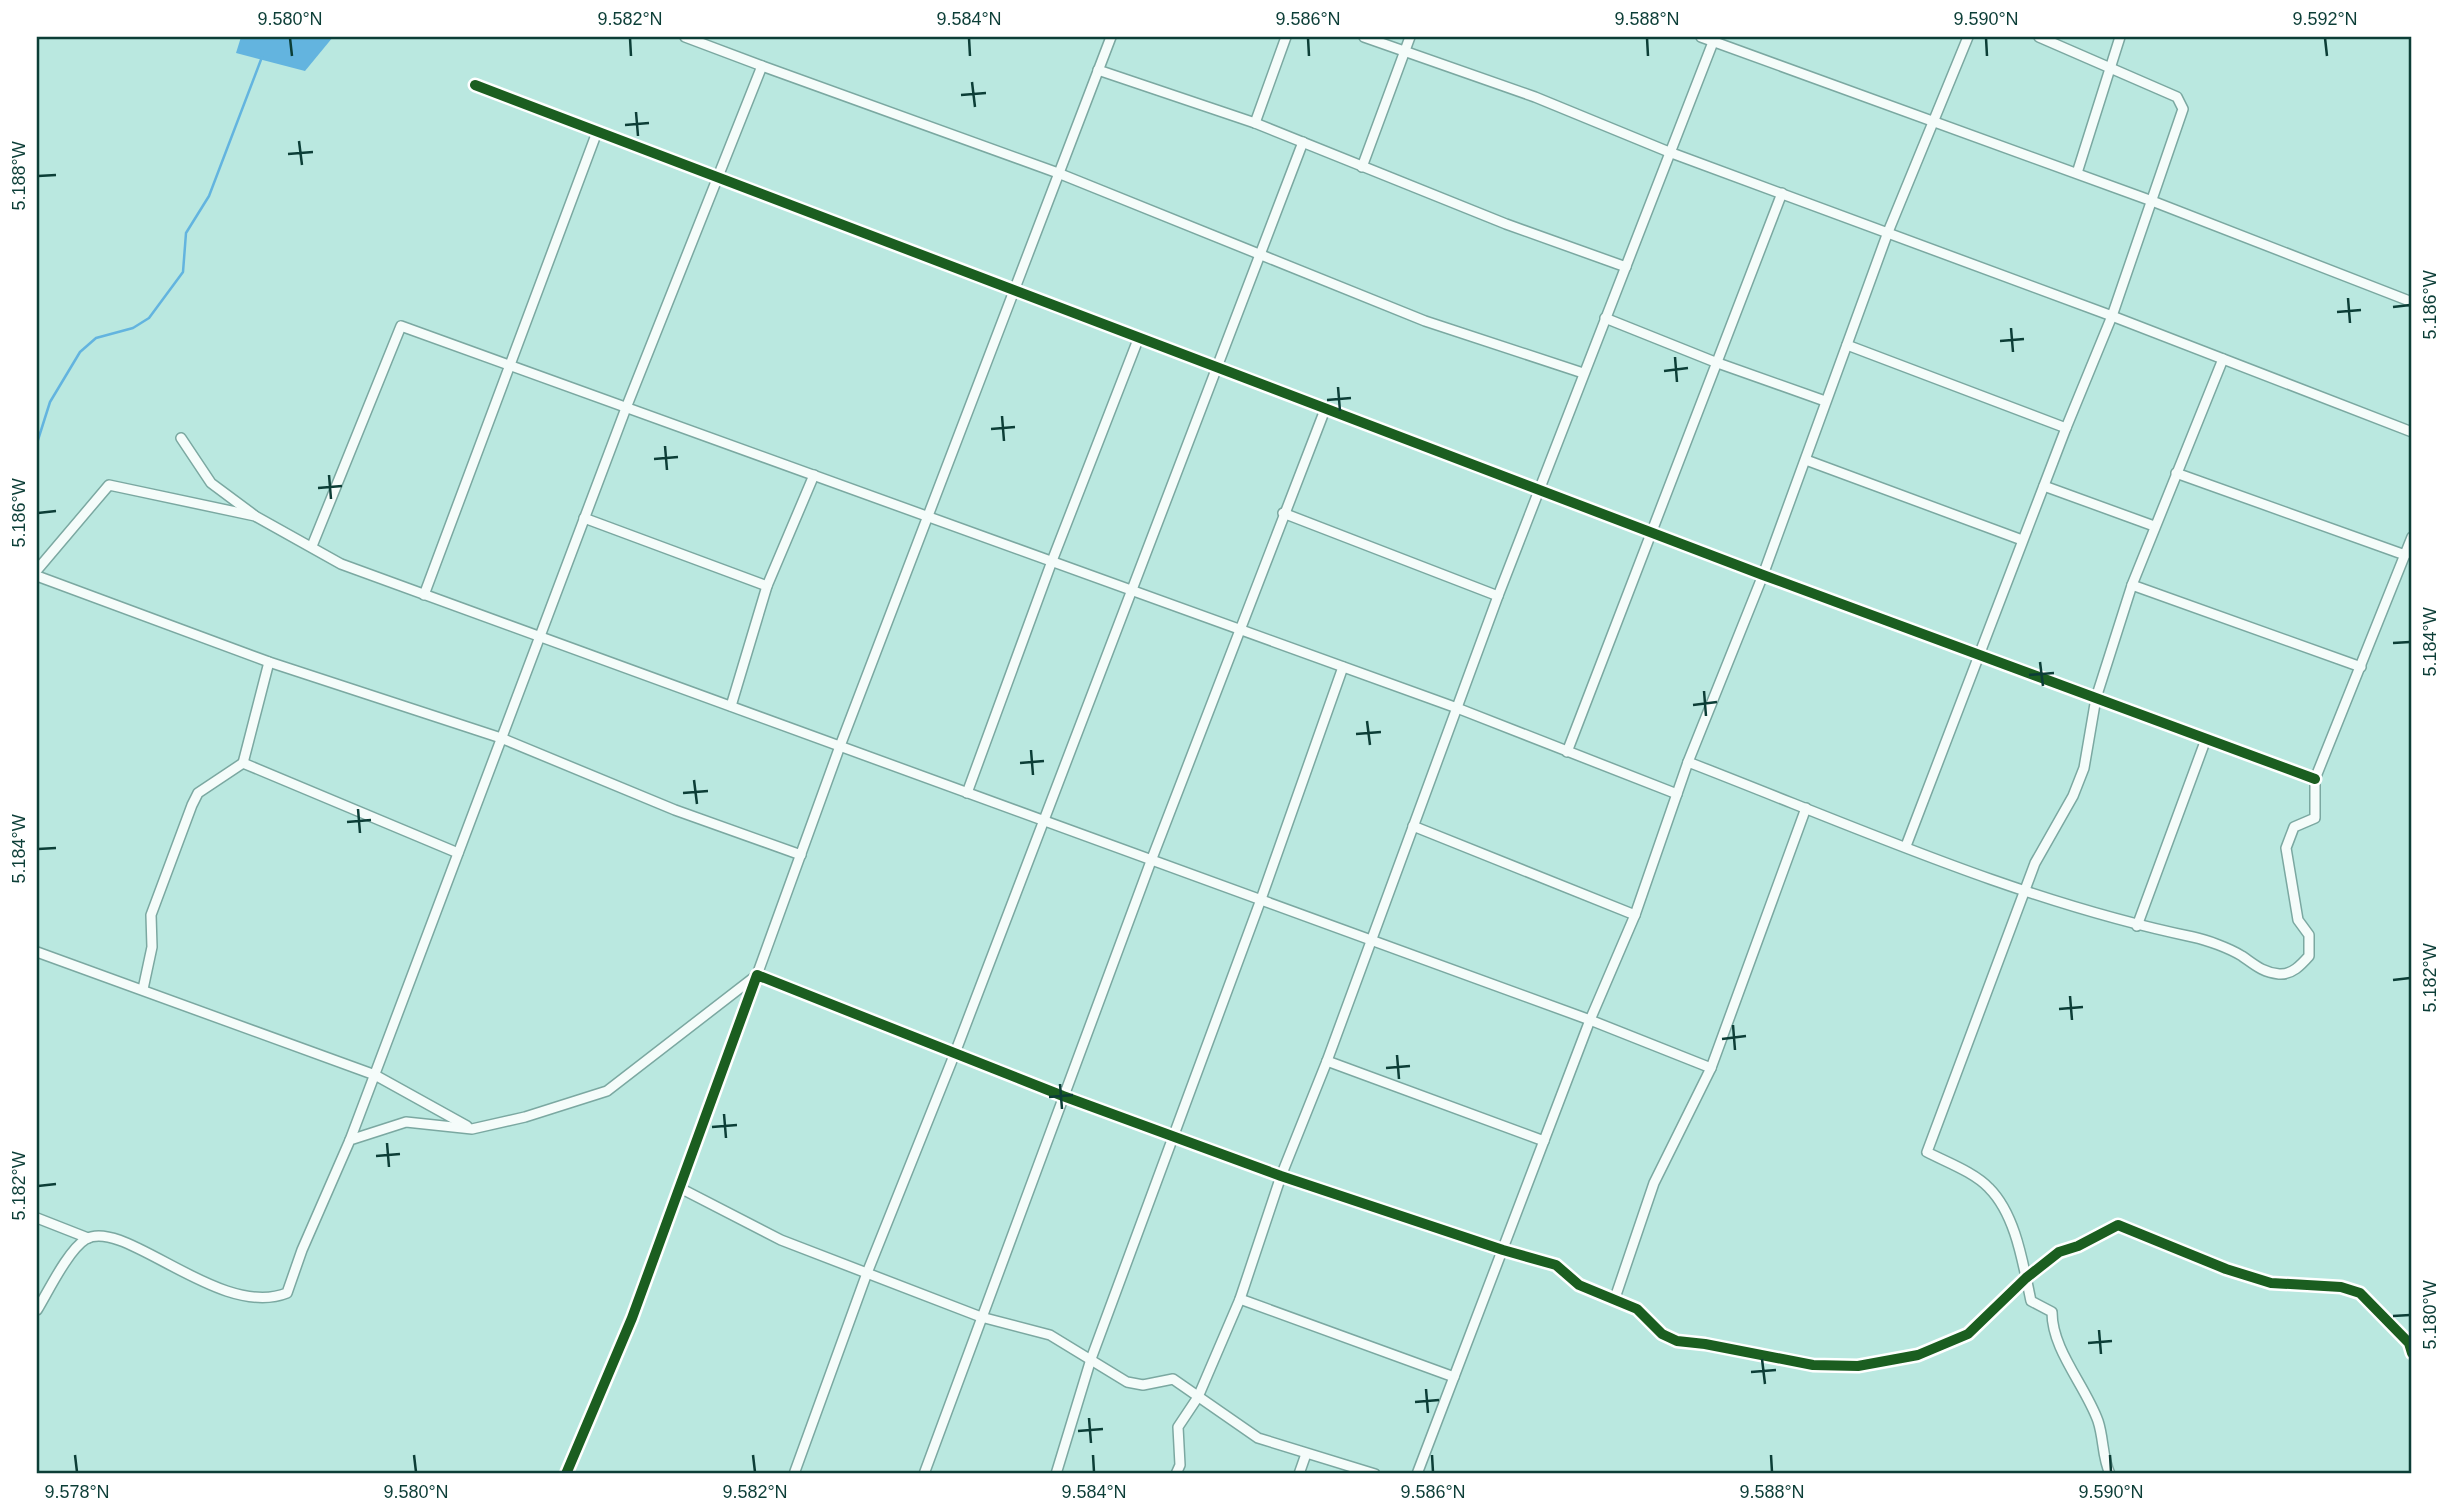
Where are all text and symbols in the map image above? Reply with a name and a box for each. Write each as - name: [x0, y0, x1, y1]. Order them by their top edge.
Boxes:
- text: 9.580°N: [257, 9, 323, 29]
- text: 9.582°N: [597, 9, 663, 29]
- text: 9.584°N: [936, 9, 1002, 29]
- text: 9.586°N: [1275, 9, 1341, 29]
- text: 9.588°N: [1614, 9, 1680, 29]
- text: 9.590°N: [1953, 9, 2019, 29]
- text: 9.592°N: [2292, 9, 2358, 29]
- text: 5.188°W: [9, 141, 29, 211]
- text: 5.186°W: [2420, 270, 2440, 340]
- text: 5.186°W: [9, 478, 29, 548]
- text: 5.184°W: [2420, 607, 2440, 677]
- text: 5.184°W: [9, 814, 29, 884]
- text: 5.182°W: [2420, 943, 2440, 1013]
- text: 5.182°W: [9, 1151, 29, 1221]
- text: 5.180°W: [2420, 1280, 2440, 1350]
- text: 9.578°N: [44, 1482, 110, 1502]
- text: 9.580°N: [383, 1482, 449, 1502]
- text: 9.582°N: [722, 1482, 788, 1502]
- text: 9.584°N: [1061, 1482, 1127, 1502]
- text: 9.586°N: [1400, 1482, 1466, 1502]
- text: 9.588°N: [1739, 1482, 1805, 1502]
- text: 9.590°N: [2078, 1482, 2144, 1502]

